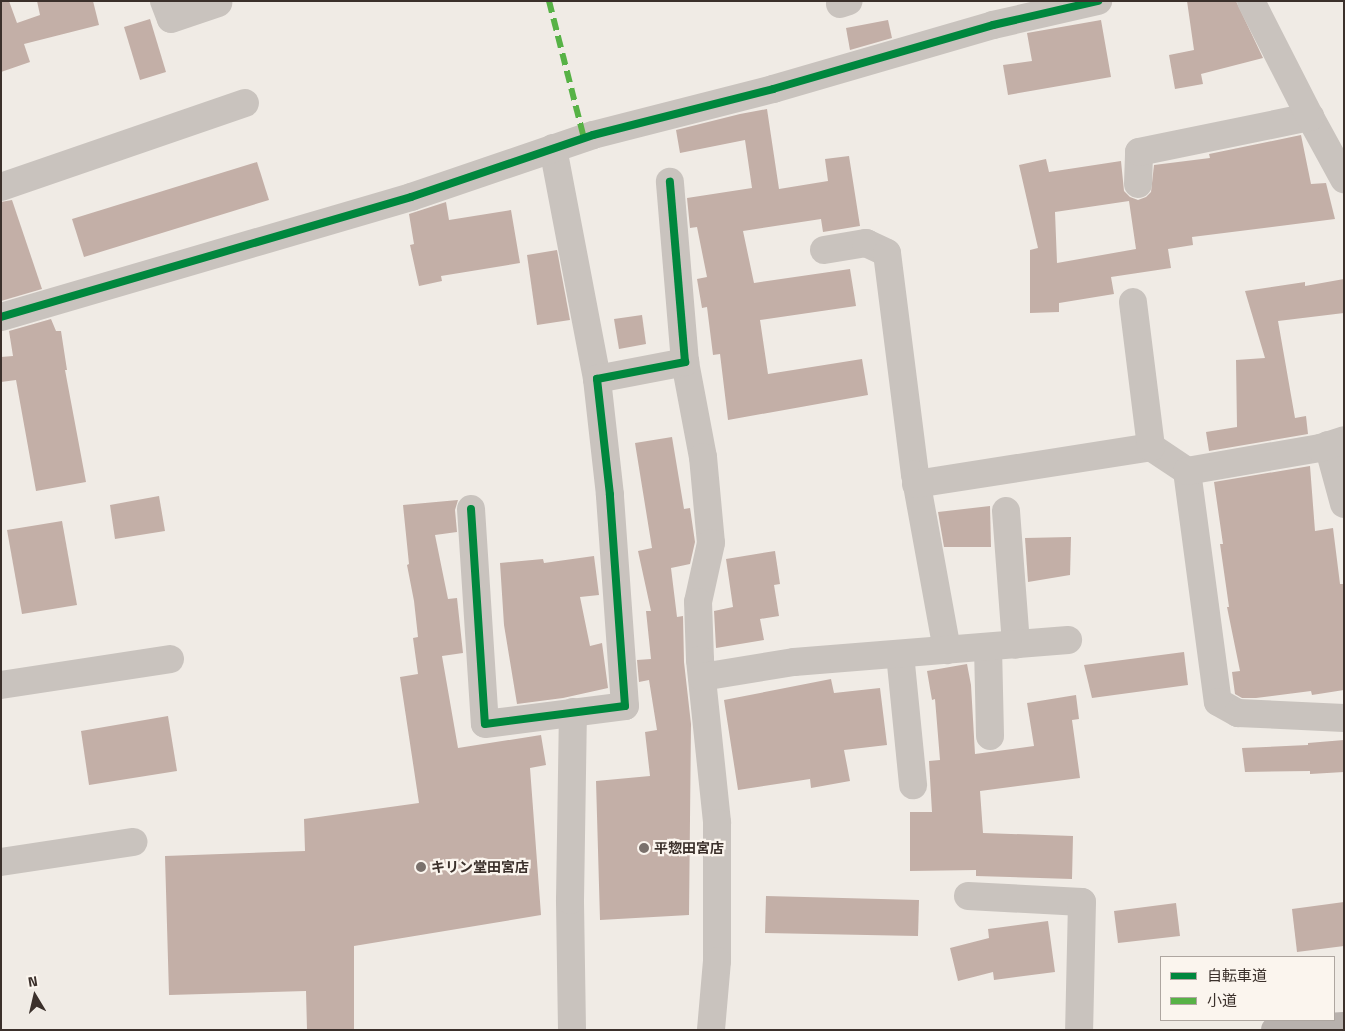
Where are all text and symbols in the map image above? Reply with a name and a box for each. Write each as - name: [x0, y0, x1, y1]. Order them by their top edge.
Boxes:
- place label: 平惣田宮店: [654, 840, 724, 856]
- marker: 平惣田宮店: [638, 842, 650, 854]
- place label: キリン堂田宮店: [431, 859, 529, 875]
- marker: キリン堂田宮店: [415, 861, 427, 873]
- legend: [1160, 956, 1335, 1021]
- text: 自転車道: [1207, 964, 1267, 987]
- text: N: [26, 970, 39, 992]
- north arrow: [10, 971, 60, 1021]
- text: 小道: [1207, 989, 1237, 1012]

